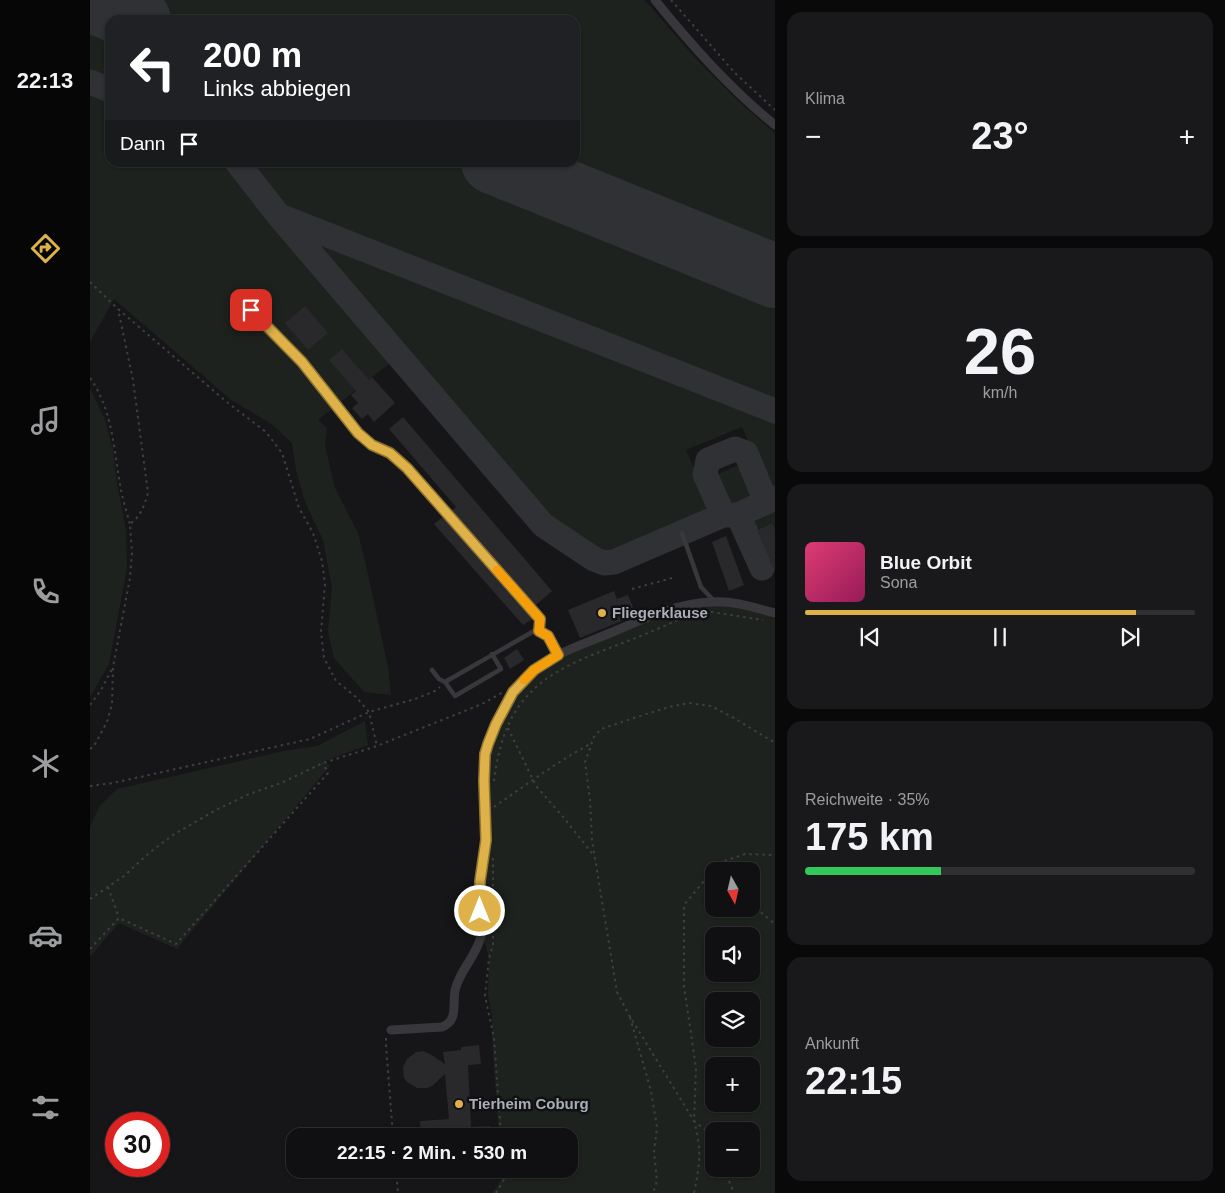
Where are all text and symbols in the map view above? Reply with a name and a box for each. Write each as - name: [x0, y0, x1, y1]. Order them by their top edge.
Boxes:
- icon: left: [120, 35, 185, 100]
- text: 200 m: [203, 35, 302, 74]
- text: 22:13: [17, 68, 73, 93]
- text: Links abbiegen: [203, 76, 351, 101]
- text: Klima: [805, 90, 845, 107]
- text: 23°: [971, 115, 1029, 157]
- text: −: [805, 121, 821, 152]
- text: +: [1179, 121, 1195, 152]
- icon: arrive: [175, 130, 203, 158]
- text: Dann: [120, 133, 165, 154]
- icon: directions: [28, 231, 63, 266]
- pin: [230, 289, 272, 331]
- icon: arrive: [237, 296, 265, 324]
- text: 26: [964, 315, 1036, 388]
- text: km/h: [983, 384, 1017, 401]
- icon: music: [28, 403, 63, 438]
- text: Blue Orbit: [880, 552, 972, 573]
- icon: phone: [28, 574, 63, 609]
- text: Sona: [880, 574, 917, 591]
- place label: Fliegerklause: [612, 604, 708, 621]
- marker: Fliegerklause: [596, 607, 608, 619]
- icon: previous: [856, 623, 884, 651]
- icon: pause: [986, 623, 1014, 651]
- icon: next: [1116, 623, 1144, 651]
- icon: climate: [28, 746, 63, 781]
- text: Reichweite · 35%: [805, 791, 930, 808]
- text: 175 km: [805, 816, 934, 858]
- north arrow: [705, 862, 760, 918]
- map controls: [705, 862, 760, 1177]
- position arrow: [453, 884, 505, 936]
- icon: car: [28, 918, 63, 953]
- button: sound: [705, 927, 760, 982]
- button: layers: [705, 992, 760, 1047]
- text: Ankunft: [805, 1035, 859, 1052]
- button: +: [705, 1057, 760, 1112]
- text: 22:15: [805, 1060, 902, 1102]
- icon: filters: [28, 1090, 63, 1125]
- place label: Tierheim Coburg: [469, 1095, 589, 1112]
- marker: Tierheim Coburg: [453, 1098, 465, 1110]
- speed limit sign: 30: [105, 1112, 170, 1177]
- button: −: [705, 1122, 760, 1177]
- text: 22:15 · 2 Min. · 530 m: [337, 1142, 527, 1163]

